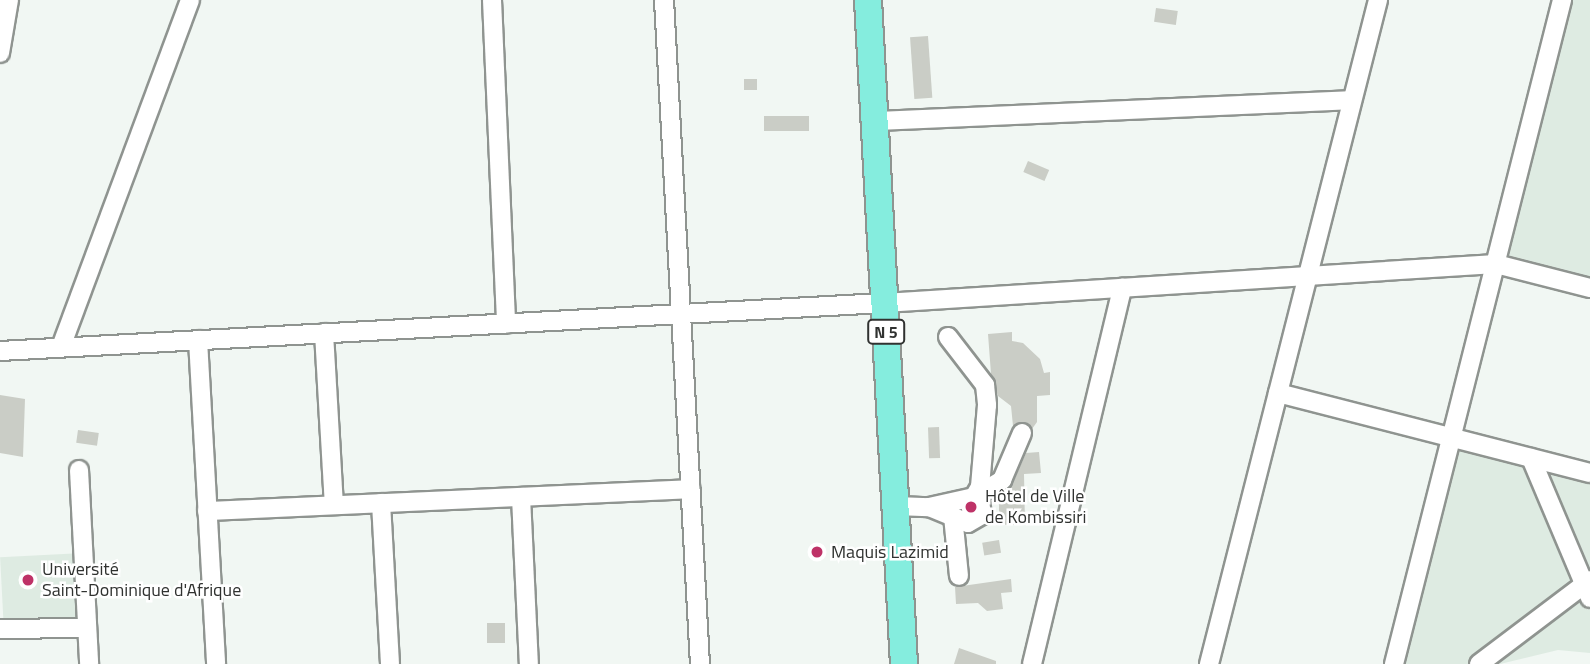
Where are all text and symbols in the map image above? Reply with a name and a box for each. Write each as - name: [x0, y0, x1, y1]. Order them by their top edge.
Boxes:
- road number: N 5: [867, 320, 905, 344]
- place label: Hôtel de Ville de Kombissiri: [985, 486, 1086, 528]
- marker: Hôtel de Ville de Kombissiri: [963, 499, 979, 515]
- place label: Maquis Lazimid: [831, 541, 949, 563]
- marker: Maquis Lazimid: [809, 544, 825, 560]
- place label: Université Saint-Dominique d'Afrique: [42, 559, 241, 602]
- marker: Université Saint-Dominique d'Afrique: [20, 572, 36, 588]

